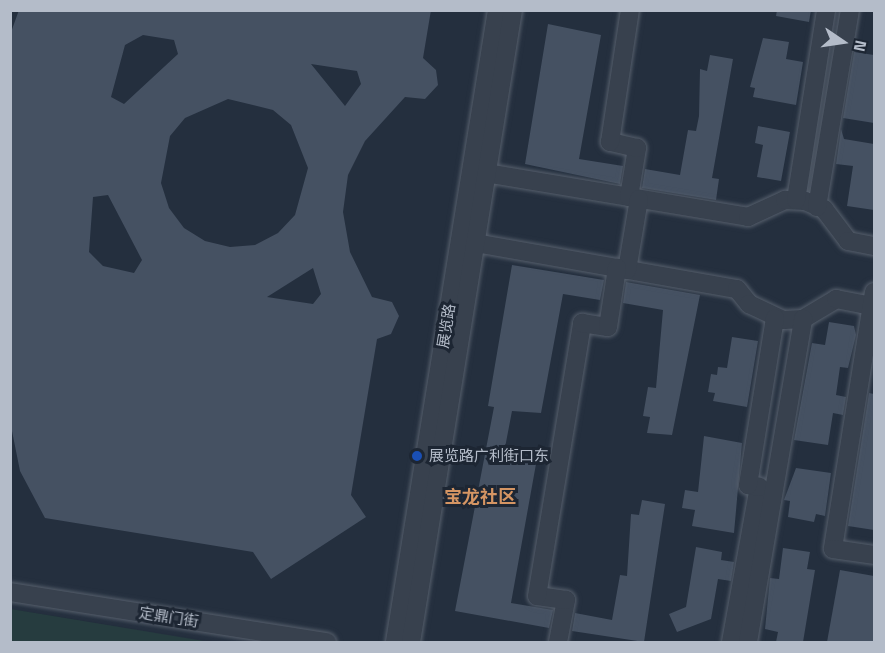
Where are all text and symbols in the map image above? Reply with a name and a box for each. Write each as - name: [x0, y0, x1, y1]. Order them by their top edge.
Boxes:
- north arrow: [813, 12, 873, 72]
- text: N: [848, 38, 873, 54]
- street label: 展览路: [434, 302, 458, 350]
- place label: 展览路广利街口东: [429, 447, 549, 465]
- marker: 展览路广利街口东: [410, 449, 424, 463]
- district label: 宝龙社区: [444, 486, 516, 508]
- street label: 定鼎门街: [138, 603, 200, 631]

